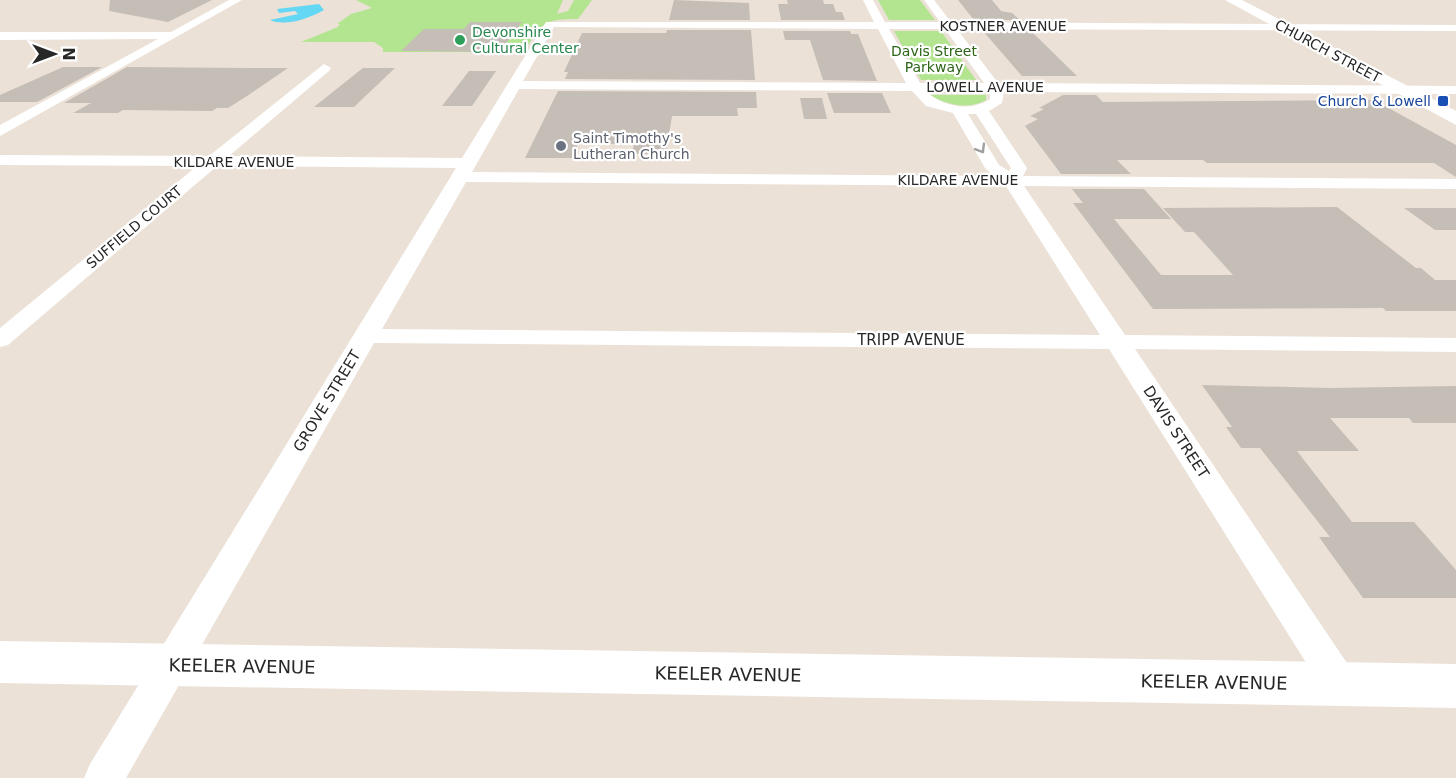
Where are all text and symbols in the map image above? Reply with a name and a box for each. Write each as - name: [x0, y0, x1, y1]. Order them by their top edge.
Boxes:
- street label: CHURCH STREET: [1272, 16, 1384, 86]
- street label: KOSTNER AVENUE: [939, 18, 1067, 34]
- north arrow: [24, 24, 84, 84]
- place label: Devonshire Cultural Center: [472, 24, 579, 56]
- marker: Devonshire Cultural Center: [453, 33, 467, 47]
- park label: Davis Street Parkway: [891, 43, 977, 75]
- text: N: [59, 47, 78, 61]
- street label: LOWELL AVENUE: [926, 79, 1044, 95]
- place label: Church & Lowell: [1318, 93, 1431, 109]
- marker: Church & Lowell: [1436, 94, 1450, 108]
- place label: Saint Timothy's Lutheran Church: [573, 130, 690, 162]
- marker: Saint Timothy's Lutheran Church: [554, 139, 568, 153]
- one-way arrow: [974, 143, 985, 153]
- street label: KILDARE AVENUE: [174, 154, 294, 170]
- street label: KILDARE AVENUE: [898, 172, 1018, 188]
- street label: SUFFIELD COURT: [83, 182, 185, 272]
- street label: TRIPP AVENUE: [856, 331, 965, 349]
- street label: GROVE STREET: [290, 346, 365, 455]
- street label: DAVIS STREET: [1139, 382, 1213, 482]
- street label: KEELER AVENUE: [168, 654, 316, 678]
- street label: KEELER AVENUE: [654, 662, 802, 686]
- street label: KEELER AVENUE: [1140, 670, 1288, 694]

